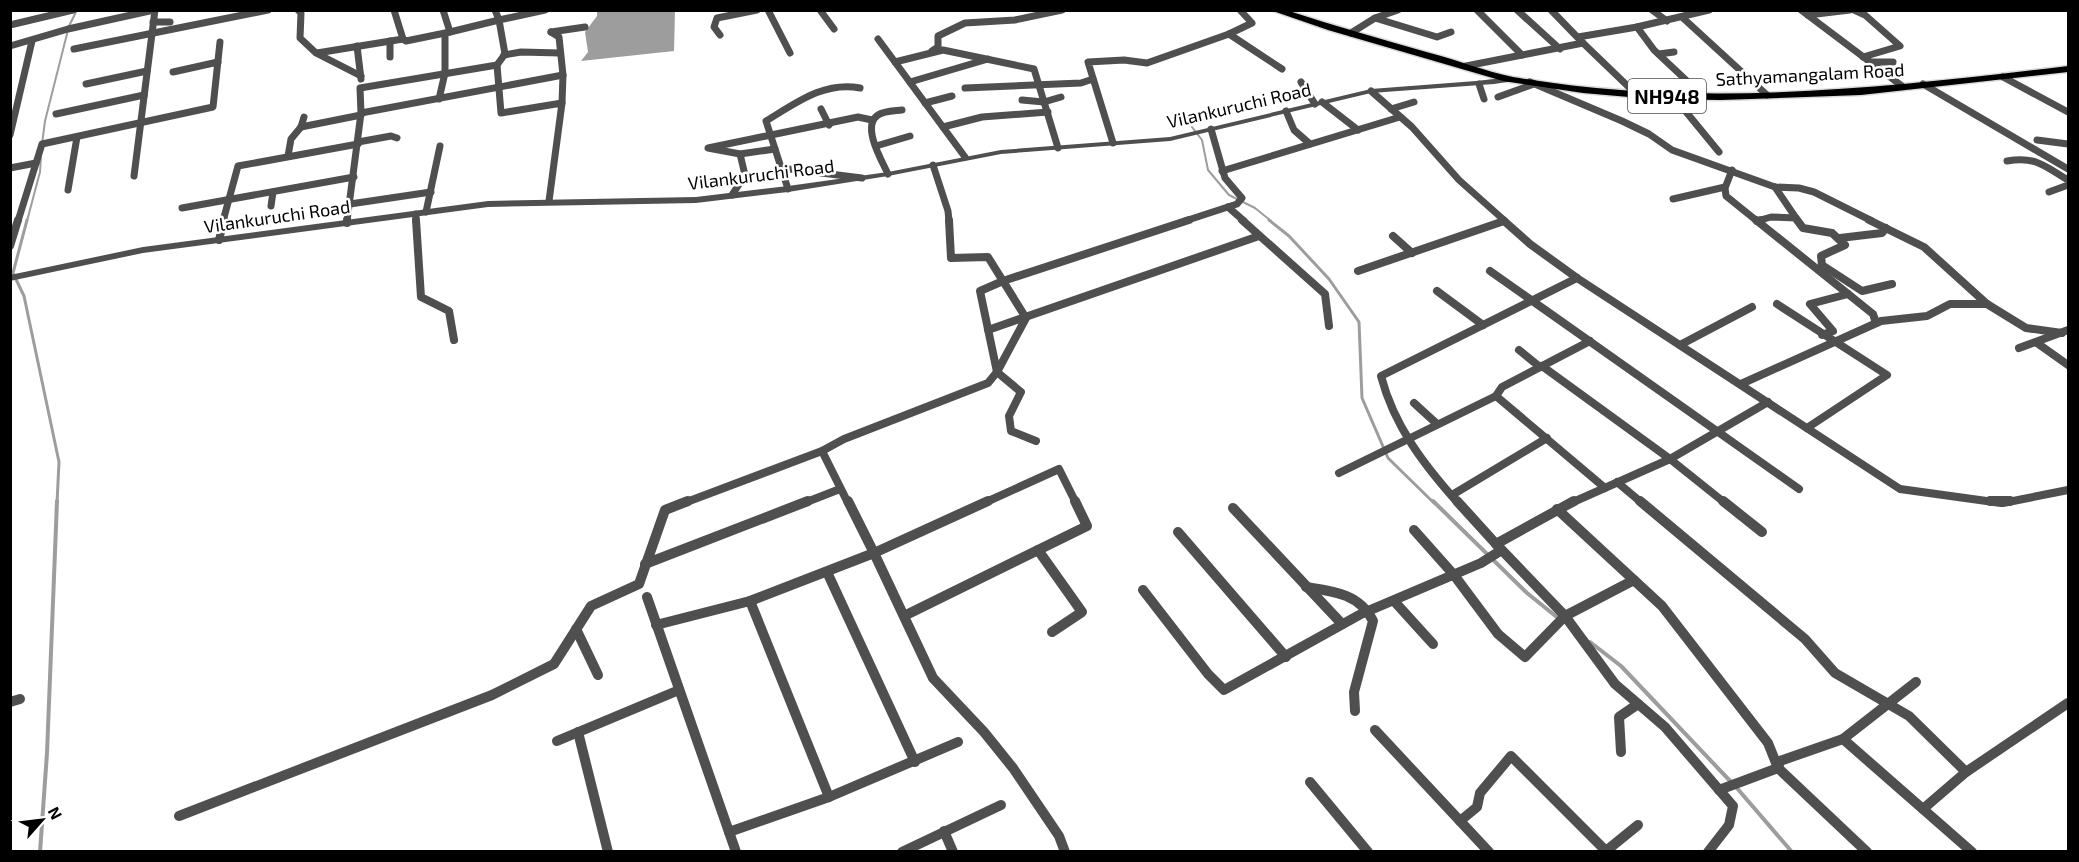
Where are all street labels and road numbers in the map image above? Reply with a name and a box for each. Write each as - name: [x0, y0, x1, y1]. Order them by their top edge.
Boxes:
- street label: Sathyamangalam Road: [1715, 58, 1905, 90]
- street label: Vilankuruchi Road: [1165, 78, 1313, 132]
- road number: NH948: [1628, 79, 1706, 113]
- street label: Vilankuruchi Road: [687, 154, 835, 194]
- street label: Vilankuruchi Road: [203, 195, 351, 237]

